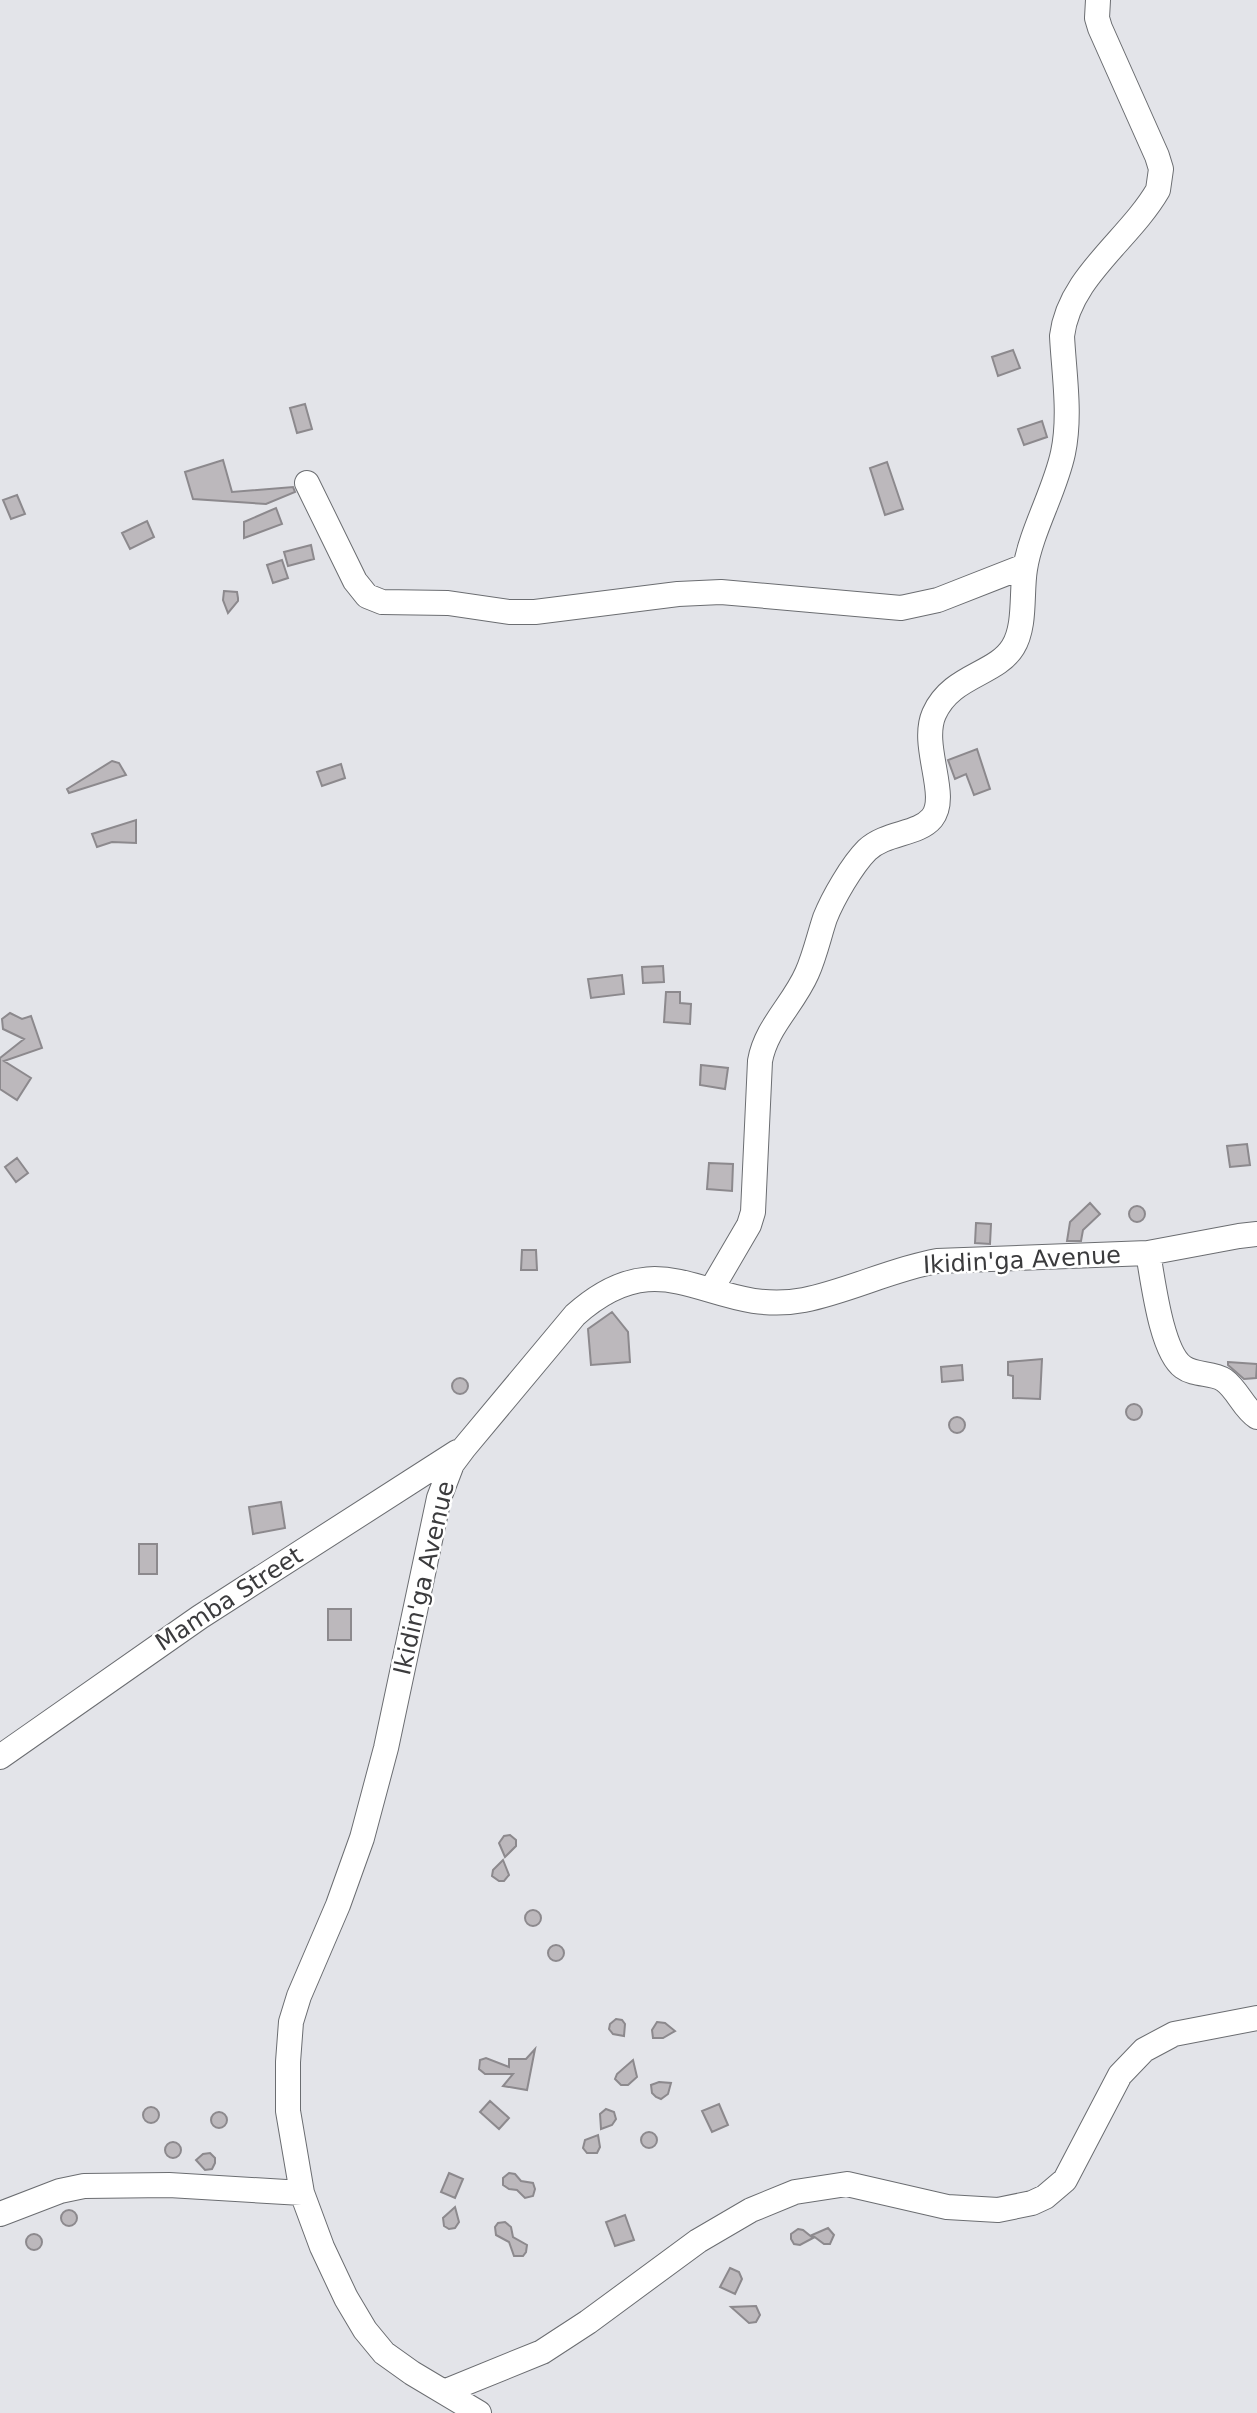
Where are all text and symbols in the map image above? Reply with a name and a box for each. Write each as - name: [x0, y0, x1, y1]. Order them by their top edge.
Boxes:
- street label: Ikidin'ga Avenue: [922, 1241, 1122, 1279]
- street label: Ikidin'ga Avenue: [388, 1478, 460, 1678]
- street label: Mamba Street: [150, 1541, 308, 1657]

